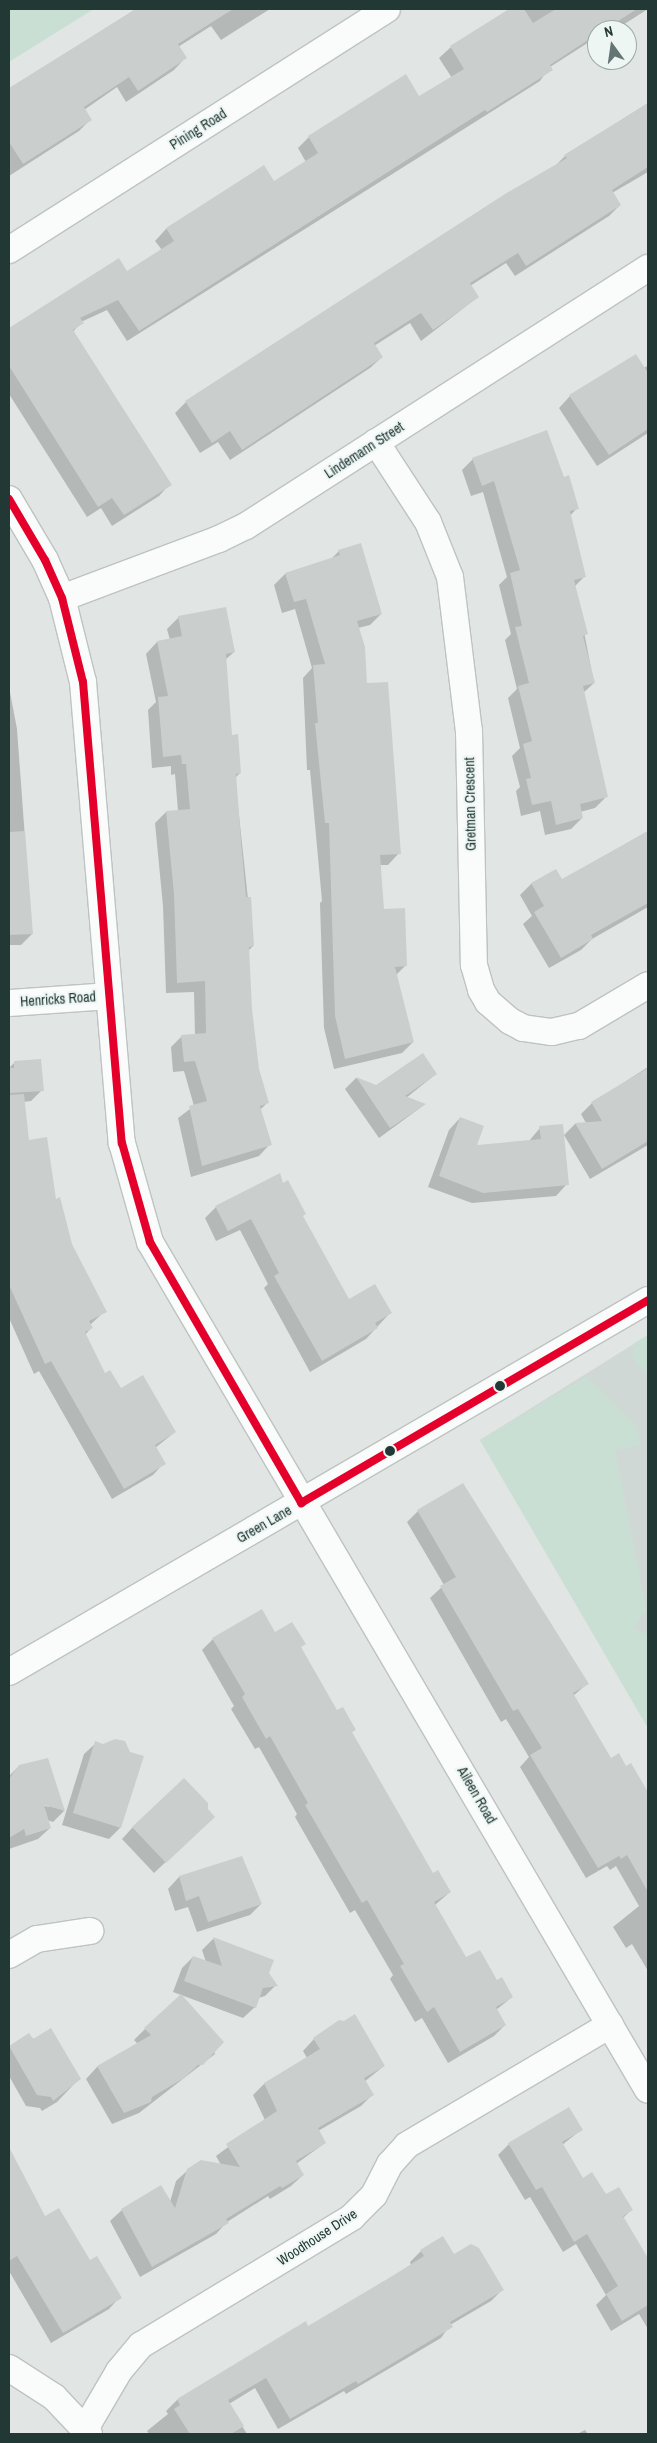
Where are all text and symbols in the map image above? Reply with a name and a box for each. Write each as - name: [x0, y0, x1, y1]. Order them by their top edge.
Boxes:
- north arrow: [587, 20, 637, 70]
- text: N: [602, 22, 615, 41]
- street label: Pining Road: [166, 105, 230, 153]
- street label: Lindemann Street: [321, 418, 407, 482]
- street label: Gretman Crescent: [461, 757, 479, 851]
- street label: Henricks Road: [20, 988, 96, 1010]
- unlabelled marker: [495, 1381, 505, 1391]
- unlabelled marker: [385, 1446, 395, 1456]
- street label: Green Lane: [234, 1502, 294, 1546]
- street label: Aileen Road: [454, 1763, 500, 1827]
- street label: Woodhouse Drive: [274, 2205, 360, 2269]

